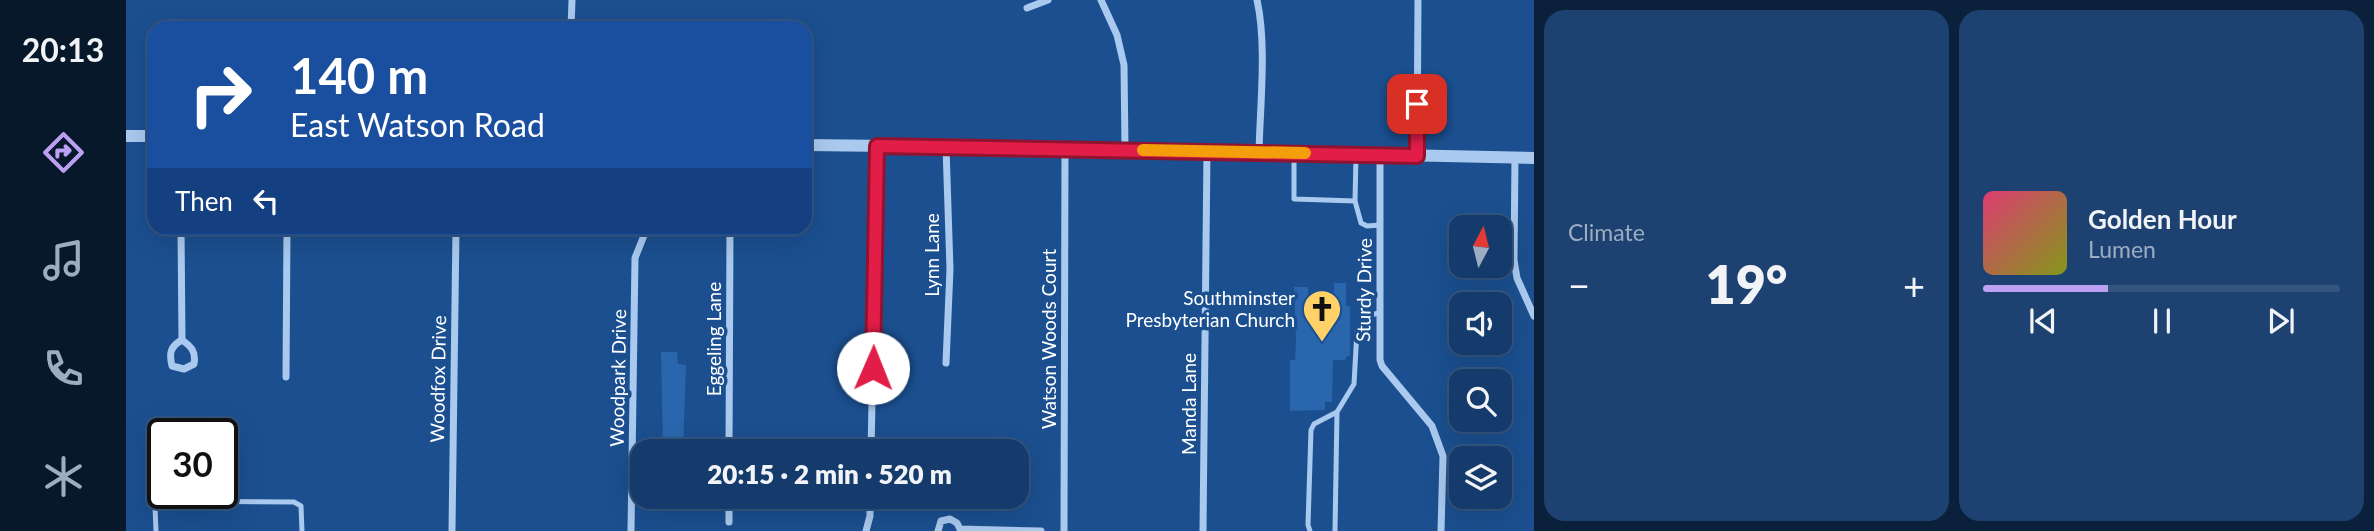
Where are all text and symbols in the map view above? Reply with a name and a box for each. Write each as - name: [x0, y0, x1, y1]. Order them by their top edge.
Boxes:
- text: 20:13: [22, 30, 104, 69]
- text: 140 m: [290, 46, 428, 104]
- icon: right: [175, 49, 266, 140]
- pin: [1387, 74, 1447, 134]
- icon: arrive: [1398, 85, 1436, 123]
- text: East Watson Road: [290, 105, 545, 144]
- icon: directions: [39, 128, 88, 177]
- icon: left: [247, 182, 285, 220]
- text: Then: [175, 185, 233, 217]
- text: Golden Hour: [2088, 203, 2237, 235]
- street label: Lynn Lane: [920, 213, 943, 297]
- north arrow: [1449, 215, 1512, 278]
- map controls: [1449, 215, 1512, 509]
- text: Climate: [1568, 218, 1645, 246]
- text: Lumen: [2088, 235, 2156, 263]
- icon: music: [39, 236, 88, 285]
- street label: Sturdy Drive: [1351, 238, 1376, 342]
- street label: Watson Woods Court: [1037, 249, 1060, 429]
- text: 19°: [1706, 253, 1787, 315]
- text: −: [1568, 262, 1590, 308]
- text: +: [1903, 262, 1925, 308]
- street label: Eggeling Lane: [702, 282, 725, 396]
- place label: Southminster Presbyterian Church: [1126, 286, 1295, 331]
- church icon: Southminster Presbyterian Church: [1301, 288, 1343, 343]
- button: sound: [1449, 292, 1512, 355]
- icon: previous: [2024, 302, 2062, 340]
- icon: pause: [2143, 302, 2181, 340]
- icon: next: [2262, 302, 2300, 340]
- street label: Woodpark Drive: [605, 309, 630, 447]
- street label: Woodfox Drive: [425, 315, 450, 443]
- position arrow: [836, 331, 910, 405]
- icon: phone: [39, 344, 88, 393]
- street label: Manda Lane: [1177, 353, 1200, 455]
- button: search: [1449, 369, 1512, 432]
- speed limit sign: 30: [147, 418, 238, 509]
- button: layers: [1449, 446, 1512, 509]
- icon: climate: [39, 452, 88, 501]
- text: 20:15 · 2 min · 520 m: [707, 458, 952, 490]

